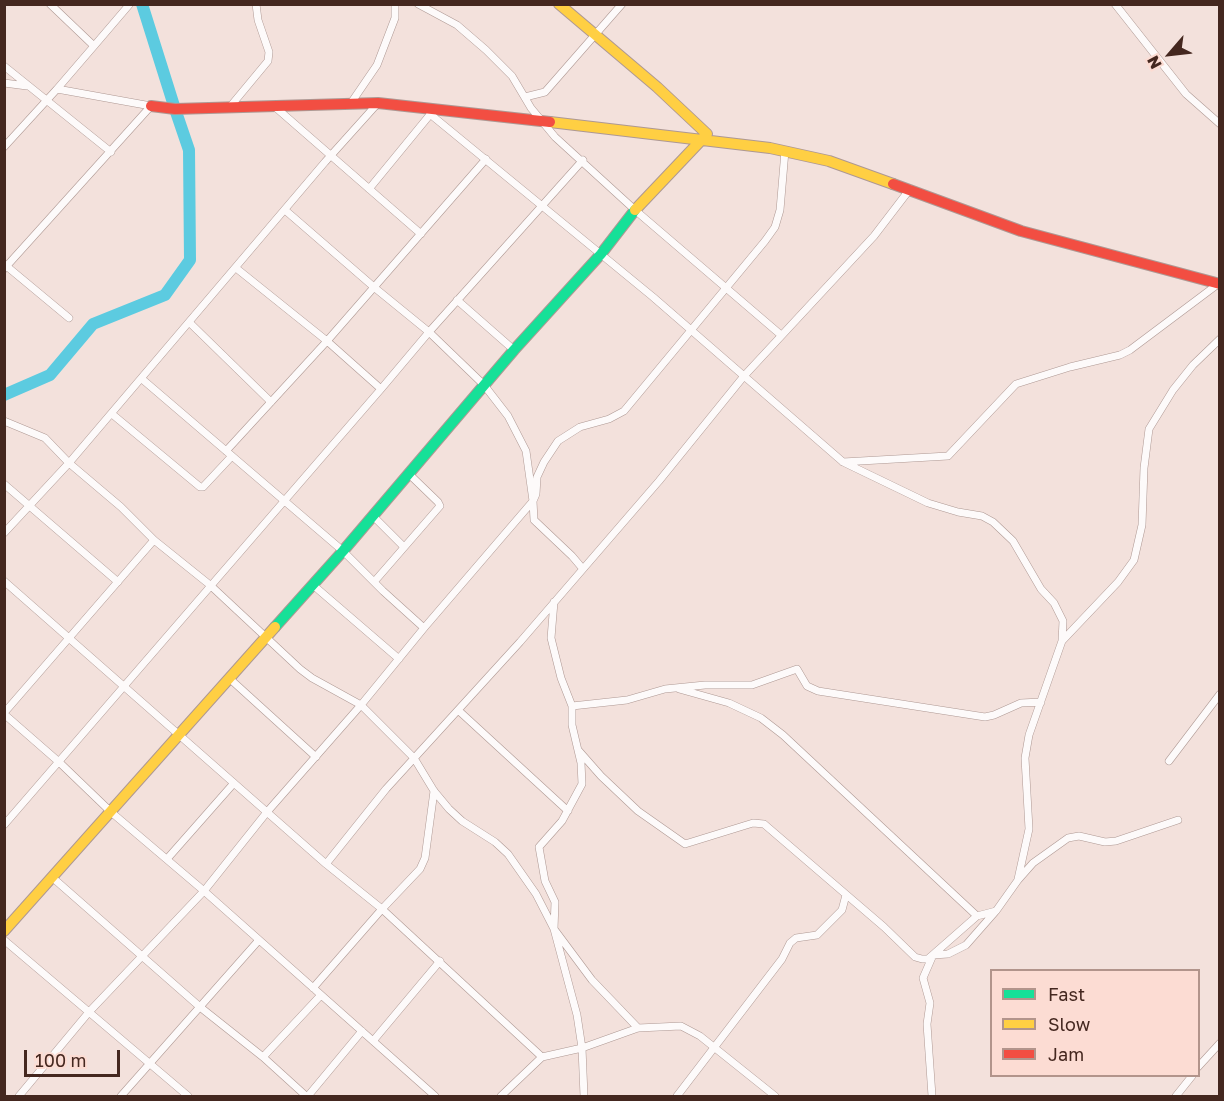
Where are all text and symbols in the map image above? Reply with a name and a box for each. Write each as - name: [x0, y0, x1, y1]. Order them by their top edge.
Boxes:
- north arrow: [1140, 24, 1200, 84]
- text: N: [1142, 52, 1166, 73]
- legend: [990, 969, 1200, 1077]
- text: Fast: [1048, 983, 1085, 1005]
- text: Slow: [1048, 1013, 1090, 1035]
- scale bar: [27, 1038, 123, 1076]
- text: Jam: [1048, 1043, 1084, 1065]
- text: 100 m: [35, 1049, 86, 1071]

